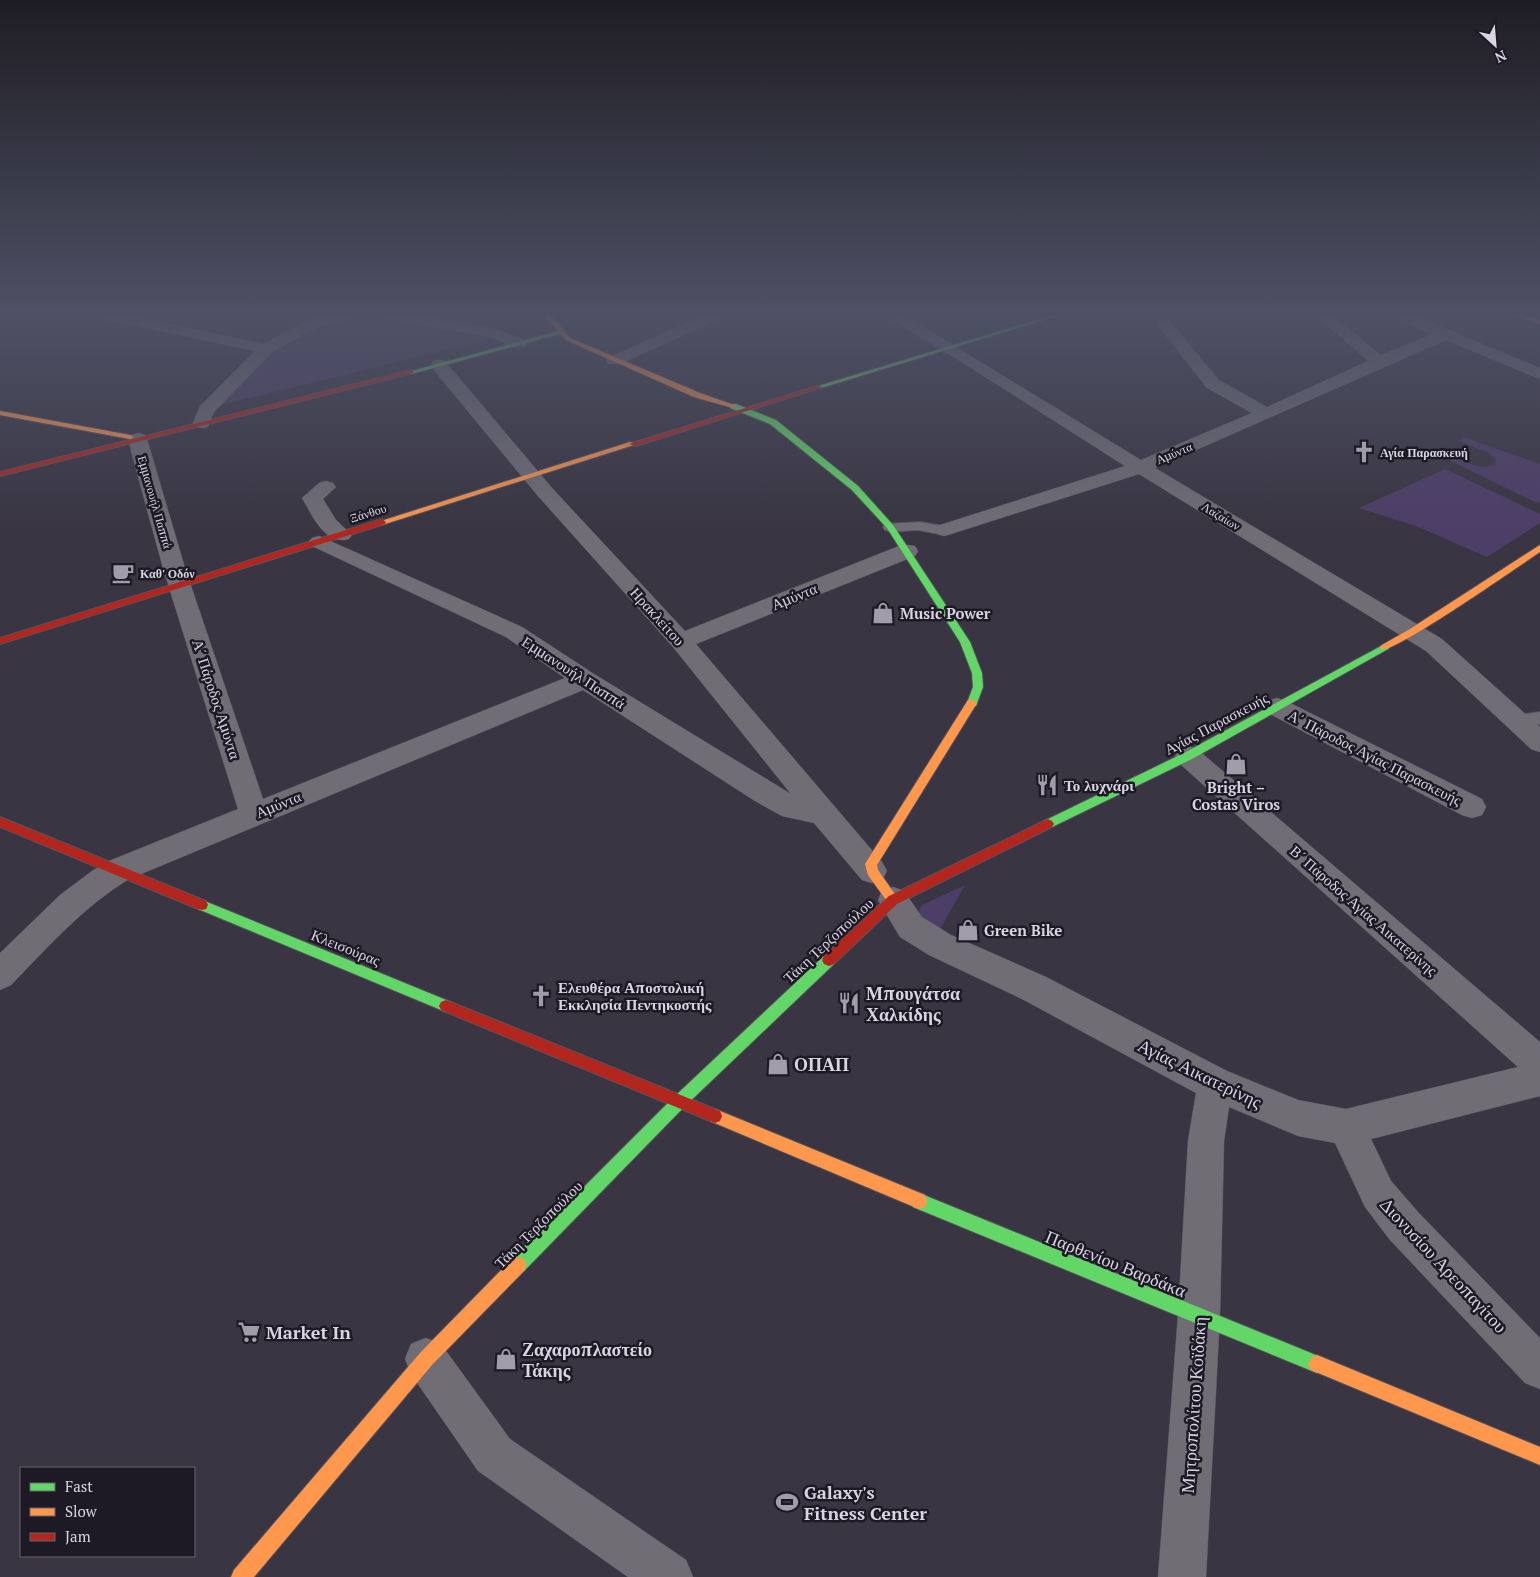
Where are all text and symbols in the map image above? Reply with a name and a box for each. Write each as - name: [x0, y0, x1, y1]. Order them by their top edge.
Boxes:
- north arrow: [1470, 20, 1520, 70]
- text: N: [1492, 46, 1510, 68]
- street label: Αμύντα: [1154, 438, 1195, 467]
- church icon: Αγία Παρασκευή: [1351, 439, 1377, 465]
- place label: Αγία Παρασκευή: [1380, 445, 1468, 460]
- street label: Εμμανουήλ Παππά: [135, 454, 176, 551]
- street label: Λαζαίων: [1199, 499, 1244, 534]
- street label: Ξάνθου: [348, 500, 388, 526]
- cafe icon: Καθ' Οδόν: [110, 560, 136, 586]
- place label: Καθ' Οδόν: [140, 566, 195, 581]
- street label: Αμύντα: [768, 578, 820, 614]
- street label: Ηρακλείτου: [626, 582, 690, 650]
- shop icon: Music Power: [870, 600, 896, 626]
- place label: Music Power: [900, 603, 991, 623]
- street label: Εμμανουήλ Παππά: [518, 631, 630, 713]
- street label: Α΄ Πάροδος Αμύντα: [188, 637, 246, 762]
- street label: Αγίας Παρασκευής: [1160, 687, 1272, 759]
- street label: Α΄ Πάροδος Αγίας Παρασκευής: [1285, 704, 1465, 810]
- shop icon: Bright – Costas Viros: [1223, 751, 1249, 777]
- restaurant icon: Το λυχνάρι: [1034, 772, 1060, 798]
- place label: Το λυχνάρι: [1064, 775, 1134, 795]
- place label: Bright – Costas Viros: [1192, 777, 1280, 814]
- street label: Αμύντα: [252, 786, 304, 822]
- street label: Β΄ Πάροδος Αγίας Αικατερίνης: [1286, 840, 1442, 980]
- street label: Τάκη Τερζοπούλου: [779, 893, 877, 987]
- shop icon: Green Bike: [955, 917, 981, 943]
- place label: Green Bike: [984, 920, 1062, 940]
- street label: Κλεισούρας: [309, 924, 384, 970]
- place label: Ελευθέρα Αποστολική Εκκλησία Πεντηκοστής: [558, 977, 712, 1014]
- place label: Μπουγάτσα Χαλκίδης: [866, 981, 960, 1026]
- church icon: Ελευθέρα Αποστολική Εκκλησία Πεντηκοστής: [528, 983, 554, 1009]
- restaurant icon: Μπουγάτσα Χαλκίδης: [836, 990, 862, 1016]
- street label: Αγίας Αικατερίνης: [1134, 1033, 1266, 1113]
- shop icon: ΟΠΑΠ: [765, 1051, 791, 1077]
- place label: ΟΠΑΠ: [794, 1052, 849, 1076]
- street label: Τάκη Τερζοπούλου: [490, 1176, 586, 1272]
- street label: Διονυσίου Αρεοπαγίτου: [1375, 1192, 1513, 1338]
- street label: Παρθενίου Βαρδάκα: [1042, 1224, 1190, 1302]
- street label: Μητροπολίτου Κοϊδάκη: [1175, 1316, 1211, 1494]
- supermarket icon: Market In: [236, 1319, 262, 1345]
- place label: Market In: [266, 1320, 351, 1344]
- place label: Ζαχαροπλαστείο Τάκης: [522, 1337, 652, 1382]
- shop icon: Ζαχαροπλαστείο Τάκης: [493, 1346, 519, 1372]
- legend: [20, 1467, 195, 1557]
- text: Fast: [65, 1476, 93, 1496]
- place label: Galaxy's Fitness Center: [804, 1480, 927, 1525]
- sports icon: Galaxy's Fitness Center: [774, 1489, 800, 1515]
- text: Slow: [65, 1501, 98, 1521]
- text: Jam: [65, 1526, 91, 1546]

